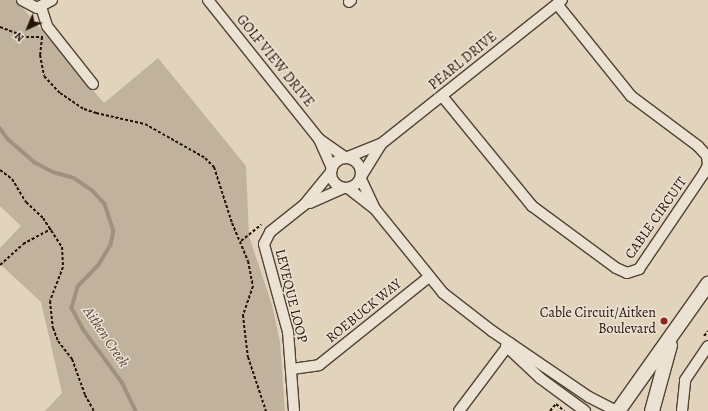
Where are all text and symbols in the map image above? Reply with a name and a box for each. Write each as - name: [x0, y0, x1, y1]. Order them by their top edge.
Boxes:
- north arrow: [8, 8, 48, 48]
- street label: GOLF VIEW DRIVE: [233, 12, 317, 110]
- street label: PEARL DRIVE: [426, 28, 500, 94]
- text: N: [11, 29, 27, 45]
- street label: CABLE CIRCUIT: [622, 174, 690, 262]
- street label: LEVEQUE LOOP: [271, 247, 311, 345]
- street label: ROEBUCK WAY: [323, 275, 405, 347]
- water label: Aitken Creek: [79, 303, 133, 371]
- place label: Cable Circuit/Aitken Boulevard: [540, 305, 656, 338]
- marker: Cable Circuit/Aitken Boulevard: [659, 316, 669, 326]

